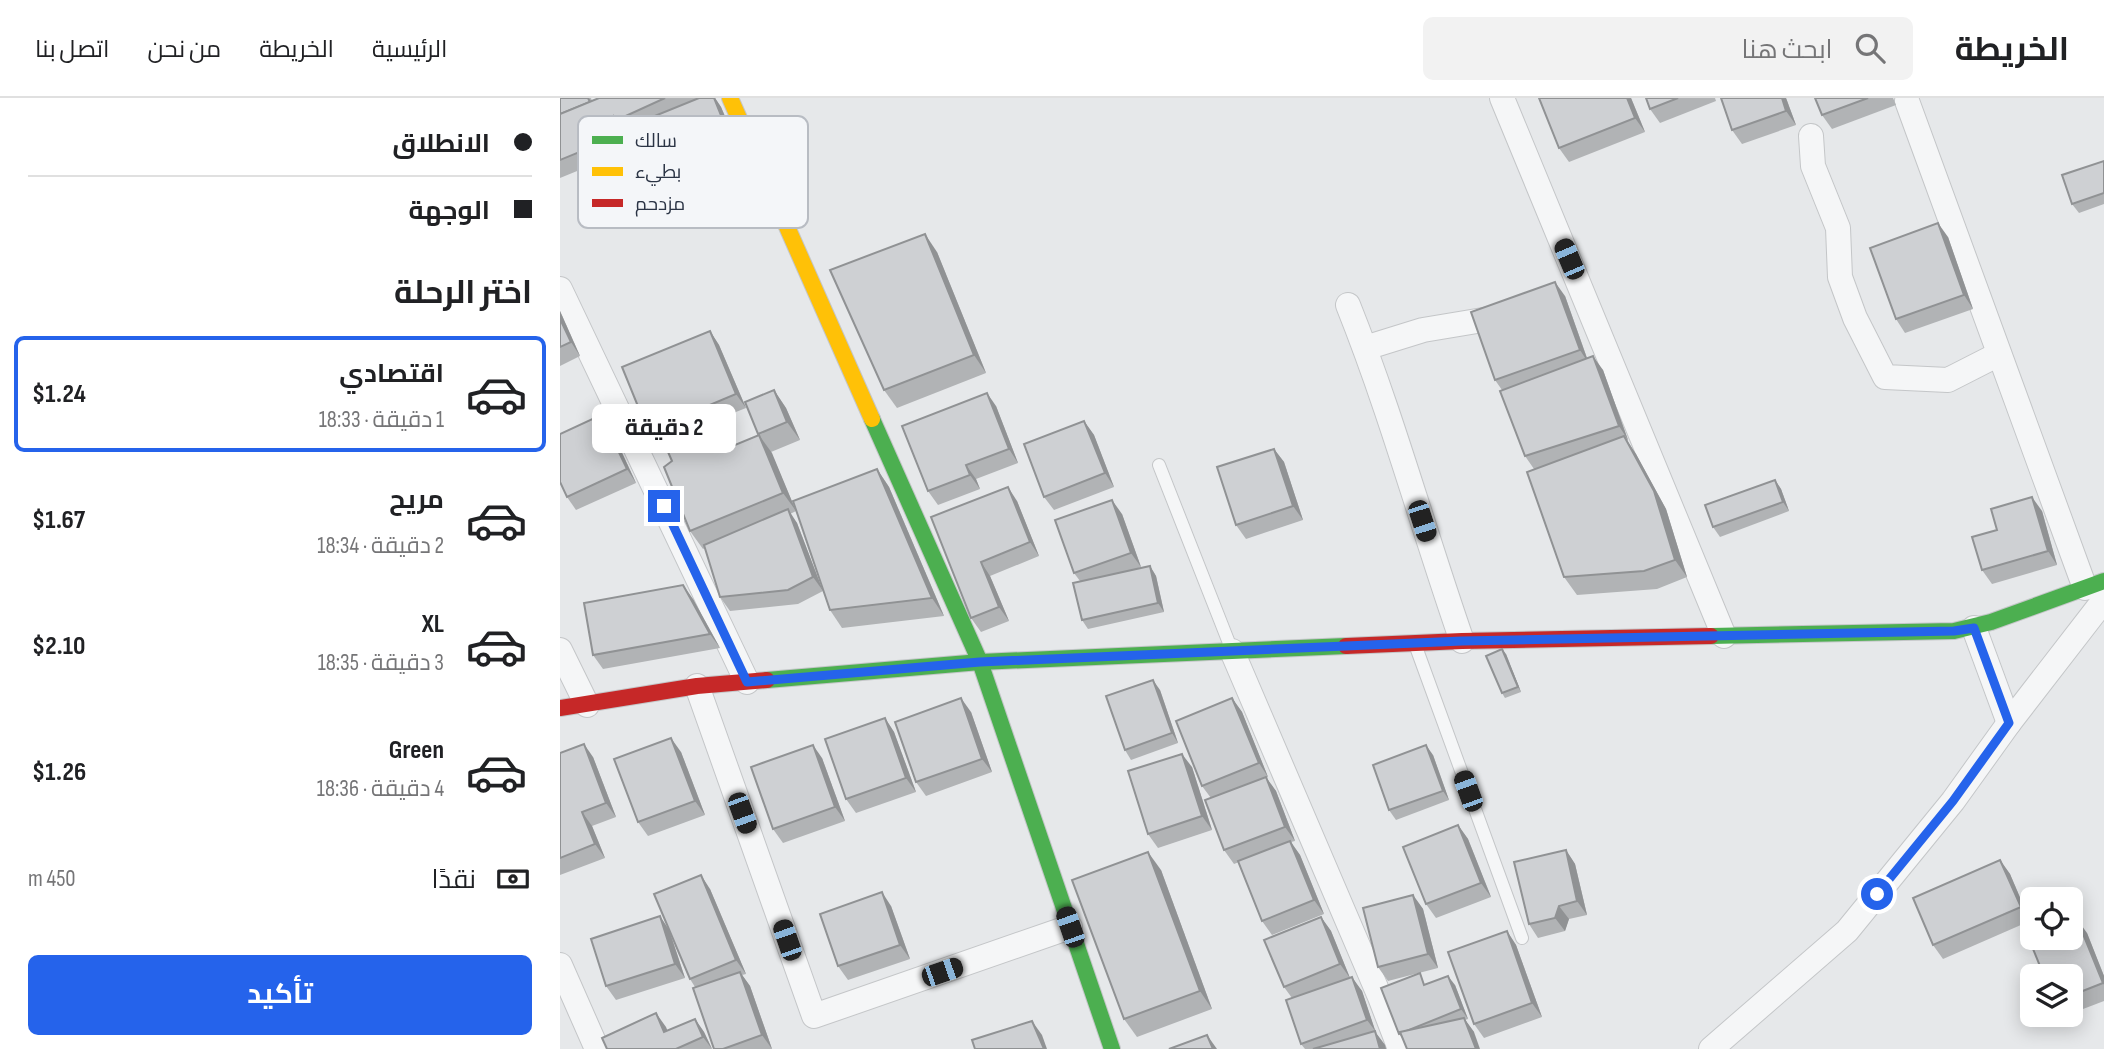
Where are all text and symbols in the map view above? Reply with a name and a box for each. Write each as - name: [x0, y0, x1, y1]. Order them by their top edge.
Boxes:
- search box: [1423, 17, 1913, 80]
- icon: search: [1851, 29, 1889, 67]
- text: الخريطة: [1955, 30, 2069, 70]
- text: اتصل بنا: [35, 35, 109, 64]
- text: من نحن: [147, 35, 221, 64]
- text: الخريطة: [259, 35, 334, 64]
- text: الرئيسية: [372, 35, 447, 64]
- text: ابحث هنا: [1742, 35, 1833, 66]
- legend: [578, 116, 808, 228]
- text: الانطلاق: [392, 129, 490, 160]
- text: سالك: [635, 130, 677, 153]
- text: بطيء: [635, 161, 681, 186]
- text: مزدحم: [635, 193, 685, 217]
- text: الوجهة: [409, 196, 490, 227]
- car: [1552, 236, 1587, 282]
- text: اختر الرحلة: [394, 274, 532, 313]
- text: اقتصادي: [339, 359, 444, 390]
- icon: car: [465, 363, 528, 426]
- text: $1.24: [32, 379, 86, 410]
- callout: 2 دقيقة: [592, 404, 736, 454]
- text: 1 دقيقة · 18:33: [319, 406, 444, 434]
- text: 2 دقيقة: [625, 414, 703, 442]
- text: مريح: [389, 485, 444, 516]
- icon: car: [465, 489, 528, 552]
- route end: [648, 490, 680, 522]
- car: [1406, 498, 1439, 544]
- text: $1.67: [32, 505, 85, 536]
- text: 2 دقيقة · 18:34: [317, 532, 444, 560]
- text: XL: [422, 609, 444, 640]
- icon: car: [465, 615, 528, 678]
- text: $2.10: [32, 631, 85, 662]
- text: 3 دقيقة · 18:35: [318, 649, 444, 677]
- text: Green: [389, 735, 444, 766]
- icon: car: [465, 741, 528, 804]
- text: $1.26: [32, 757, 86, 788]
- car: [1451, 768, 1486, 814]
- text: 4 دقيقة · 18:36: [317, 775, 444, 803]
- car: [725, 790, 760, 836]
- icon: cash: [494, 860, 532, 898]
- text: 450 m: [28, 865, 76, 893]
- text: نقدًا: [432, 865, 476, 896]
- route start: [1861, 878, 1893, 910]
- map controls: [2020, 887, 2083, 1027]
- button: locate: [2020, 887, 2083, 950]
- car: [1054, 904, 1087, 950]
- car: [771, 917, 804, 963]
- button: تأكيد: [28, 955, 532, 1035]
- car: [919, 955, 966, 989]
- button: layers: [2020, 964, 2083, 1027]

